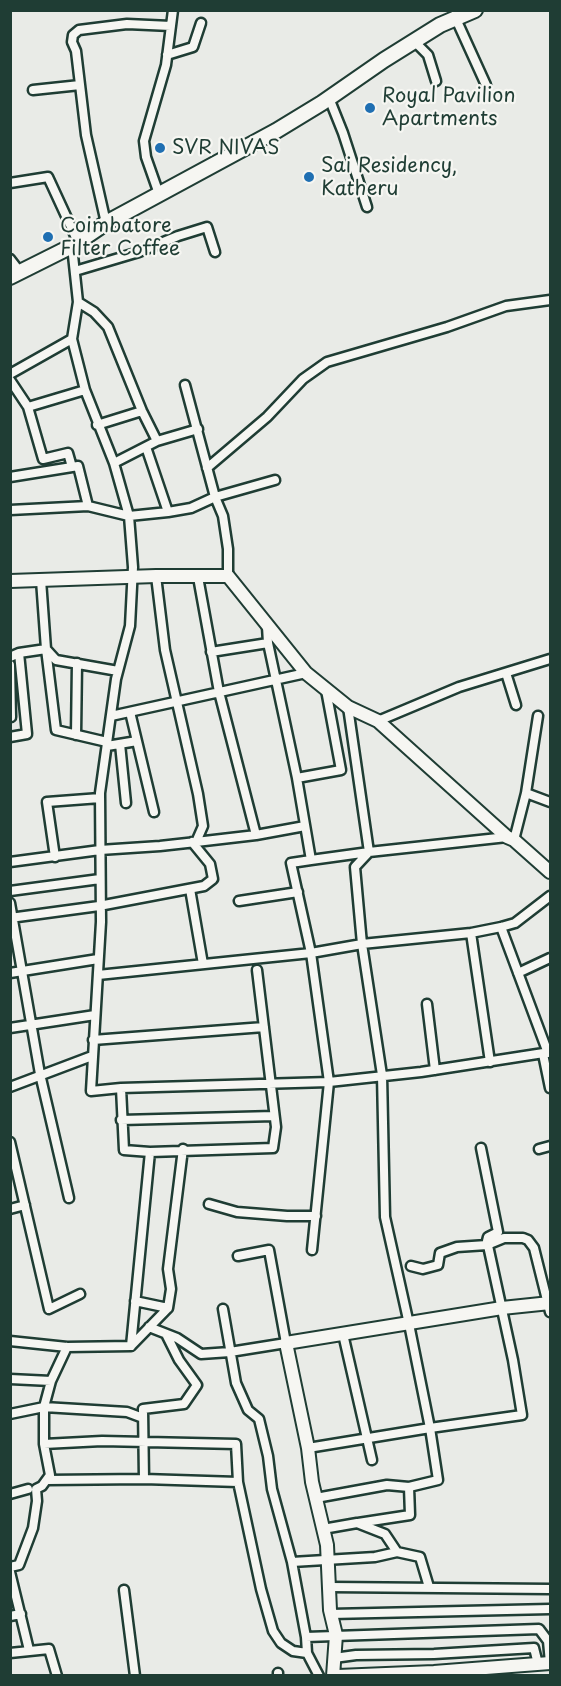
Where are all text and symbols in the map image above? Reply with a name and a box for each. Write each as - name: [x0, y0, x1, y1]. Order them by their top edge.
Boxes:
- place label: Royal Pavilion Apartments: [382, 84, 515, 131]
- marker: Royal Pavilion Apartments: [363, 101, 377, 115]
- place label: SVR NIVAS: [172, 136, 280, 160]
- marker: SVR NIVAS: [153, 141, 167, 155]
- place label: Sai Residency, Katheru: [321, 154, 457, 201]
- marker: Sai Residency, Katheru: [302, 170, 316, 184]
- place label: Coimbatore Filter Coffee: [60, 214, 180, 261]
- marker: Coimbatore Filter Coffee: [41, 230, 55, 244]

